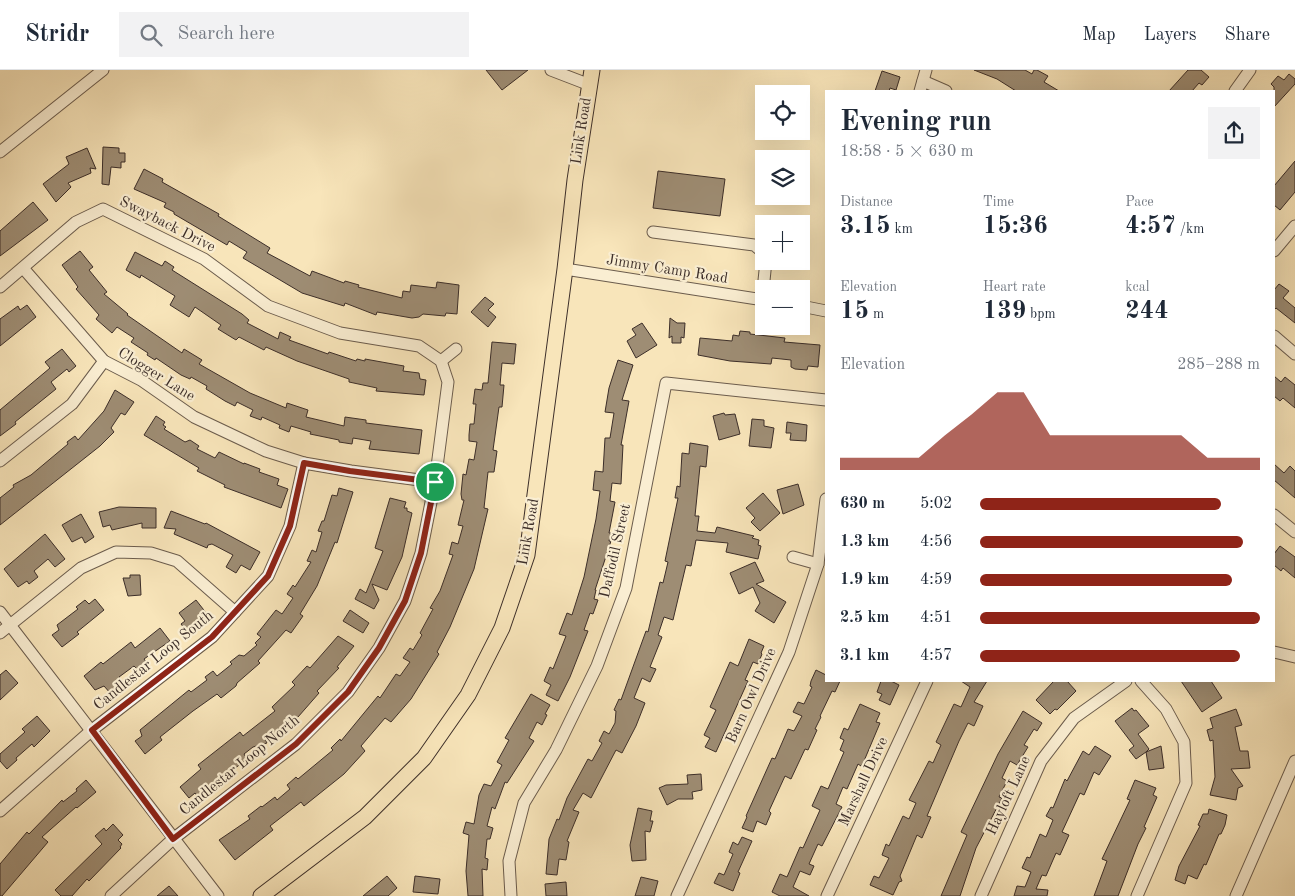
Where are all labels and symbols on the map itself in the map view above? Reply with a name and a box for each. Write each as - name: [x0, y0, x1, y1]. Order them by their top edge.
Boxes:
- street label: Link Road: [569, 96, 595, 166]
- street label: Swayback Drive: [117, 194, 217, 256]
- street label: Jimmy Camp Road: [605, 253, 729, 287]
- street label: Clogger Lane: [115, 345, 197, 405]
- pin: [414, 461, 456, 503]
- street label: Link Road: [516, 497, 542, 567]
- street label: Daffodil Street: [598, 502, 634, 600]
- street label: Candlestar Loop South: [91, 608, 217, 714]
- street label: Barn Owl Drive: [724, 646, 780, 746]
- street label: Candlestar Loop North: [177, 713, 303, 819]
- street label: Marshall Drive: [837, 735, 891, 829]
- street label: Hayloft Lane: [984, 754, 1034, 838]

